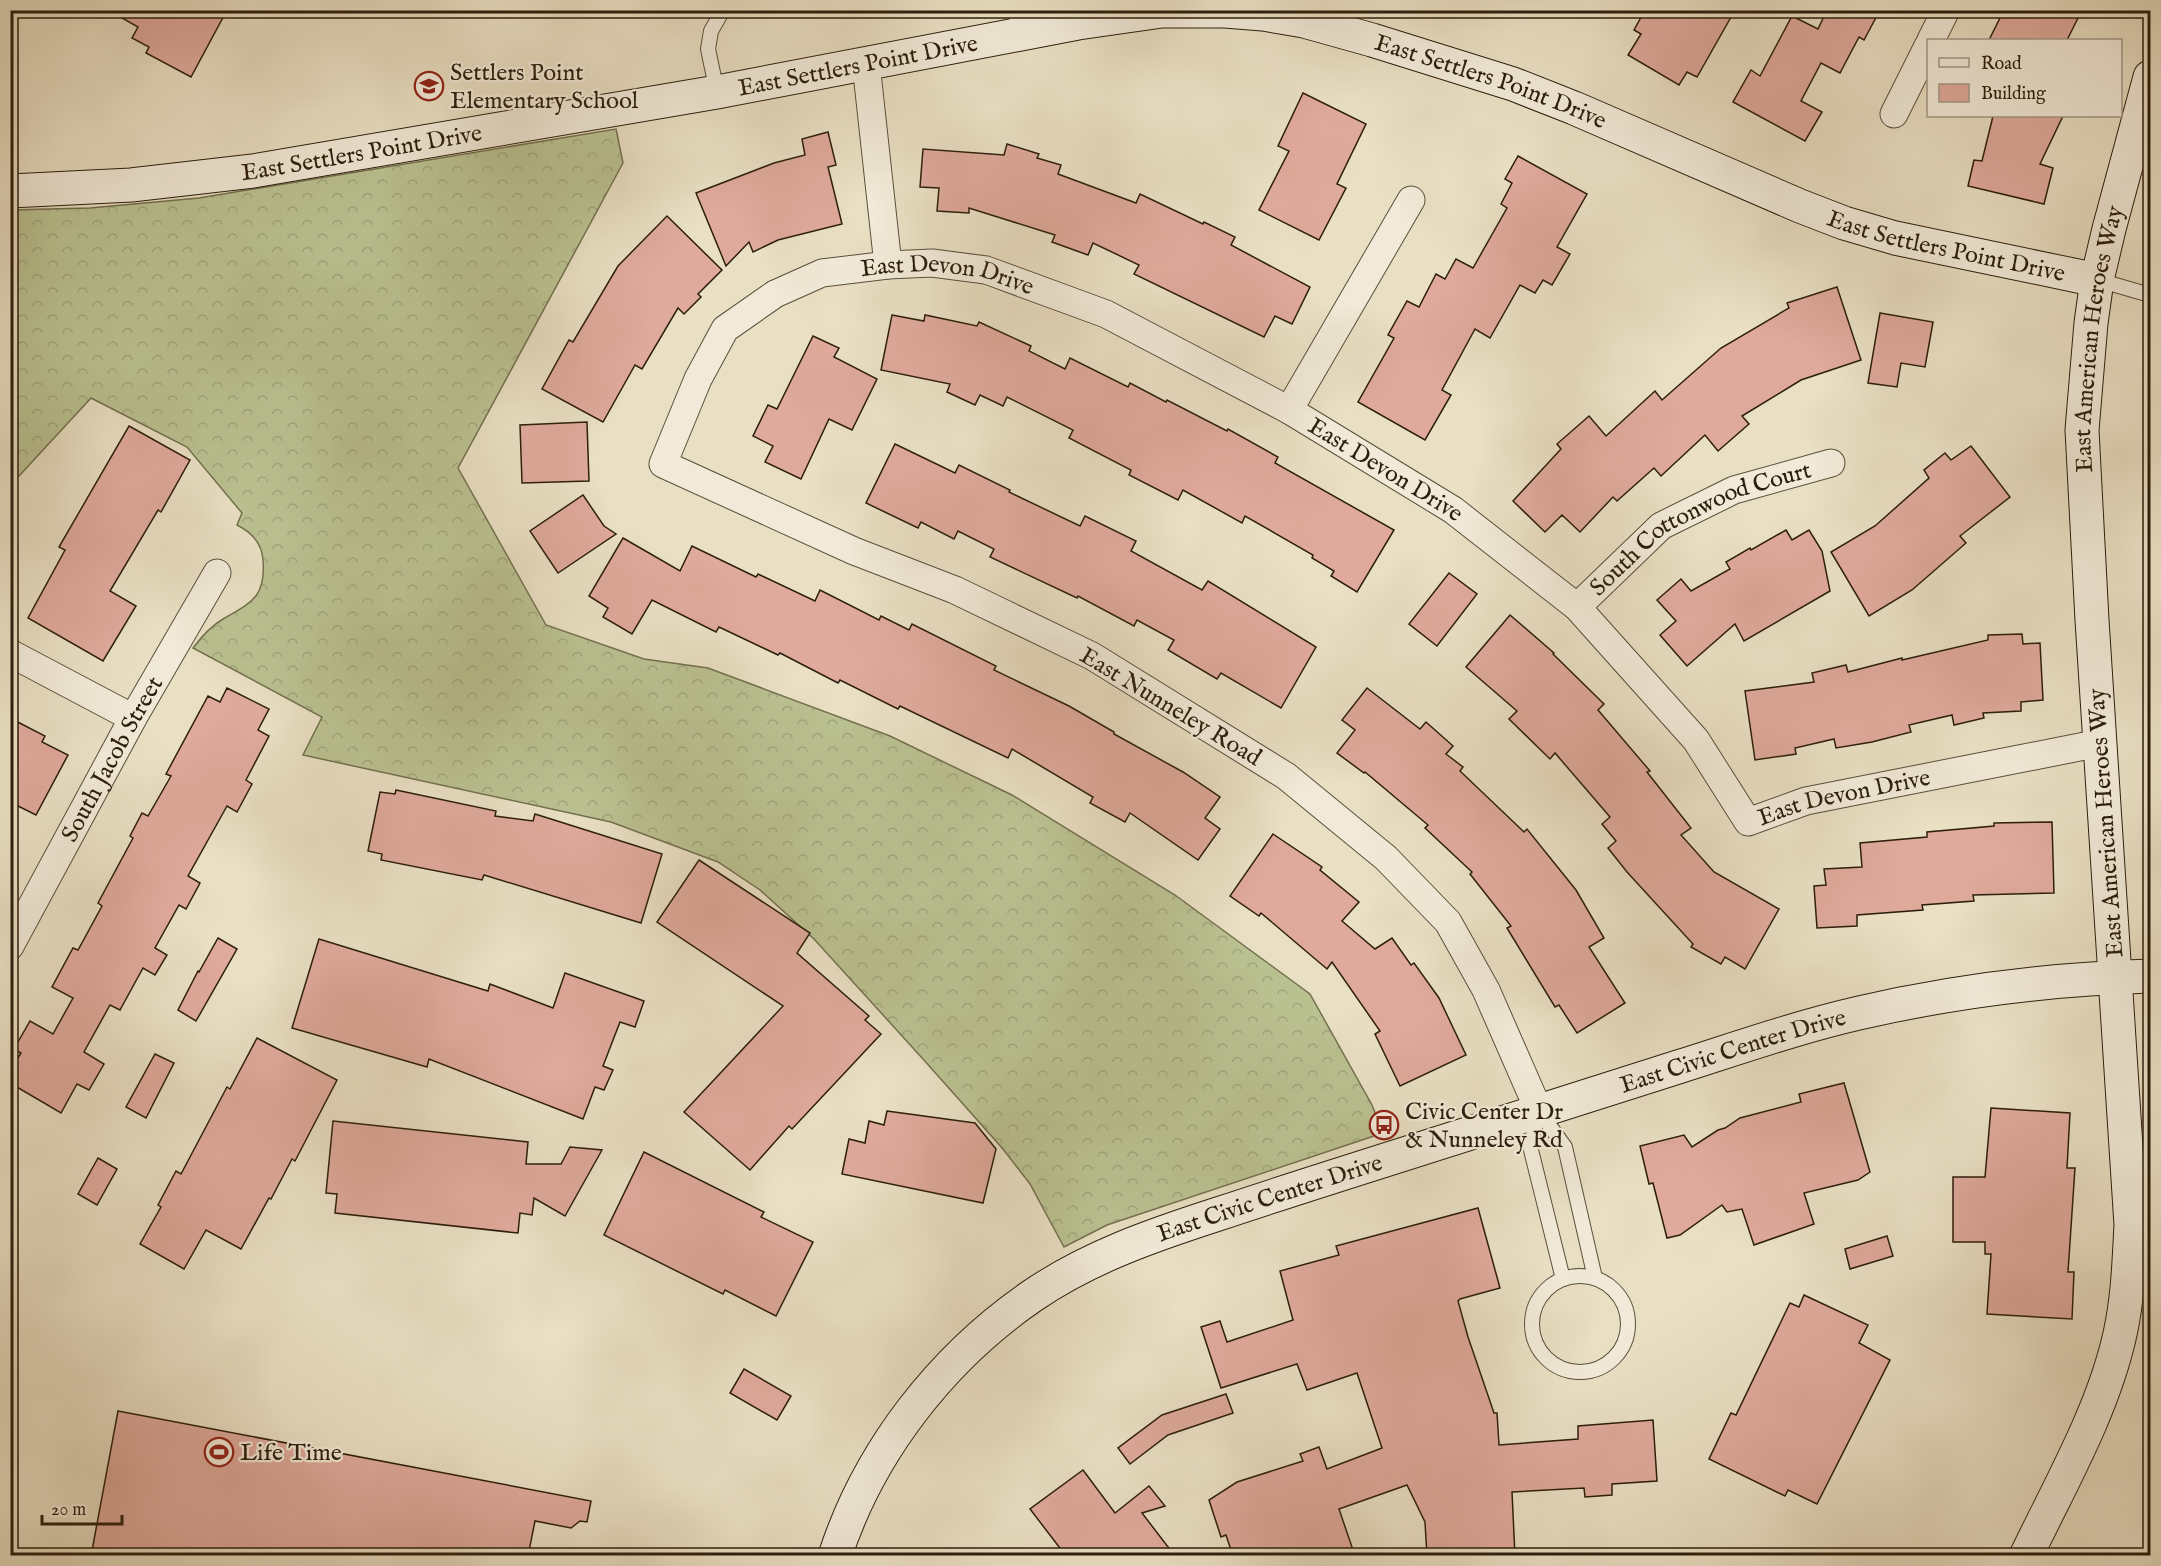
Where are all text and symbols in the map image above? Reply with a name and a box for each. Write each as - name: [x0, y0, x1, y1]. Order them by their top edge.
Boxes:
- street label: East Settlers Point Drive: [736, 28, 981, 105]
- street label: East Settlers Point Drive: [1371, 28, 1611, 137]
- legend: [1927, 39, 2122, 117]
- text: Road: [1981, 53, 2022, 76]
- place label: Settlers Point Elementary School: [450, 58, 639, 117]
- school or university icon: Settlers Point Elementary School: [413, 70, 445, 102]
- text: Building: [1981, 83, 2046, 106]
- street label: East Settlers Point Drive: [240, 118, 484, 189]
- street label: East American Heroes Way: [2068, 202, 2132, 473]
- street label: East Settlers Point Drive: [1822, 204, 2068, 290]
- street label: East Devon Drive: [859, 249, 1038, 303]
- street label: East Devon Drive: [1302, 411, 1469, 529]
- street label: South Cottonwood Court: [1584, 455, 1815, 604]
- street label: East Nunneley Road: [1074, 641, 1267, 774]
- street label: South Jacob Street: [55, 671, 171, 848]
- street label: East American Heroes Way: [2082, 687, 2131, 958]
- street label: East Devon Drive: [1754, 763, 1933, 834]
- street label: East Civic Center Drive: [1616, 1003, 1849, 1102]
- place label: Civic Center Dr & Nunneley Rd: [1405, 1097, 1563, 1156]
- bus stop icon: Civic Center Dr & Nunneley Rd: [1368, 1109, 1400, 1141]
- street label: East Civic Center Drive: [1153, 1148, 1386, 1250]
- sports icon: Life Time: [203, 1436, 235, 1468]
- place label: Life Time: [240, 1438, 342, 1469]
- scale bar: [42, 1488, 122, 1526]
- text: 20 m: [51, 1499, 86, 1522]

